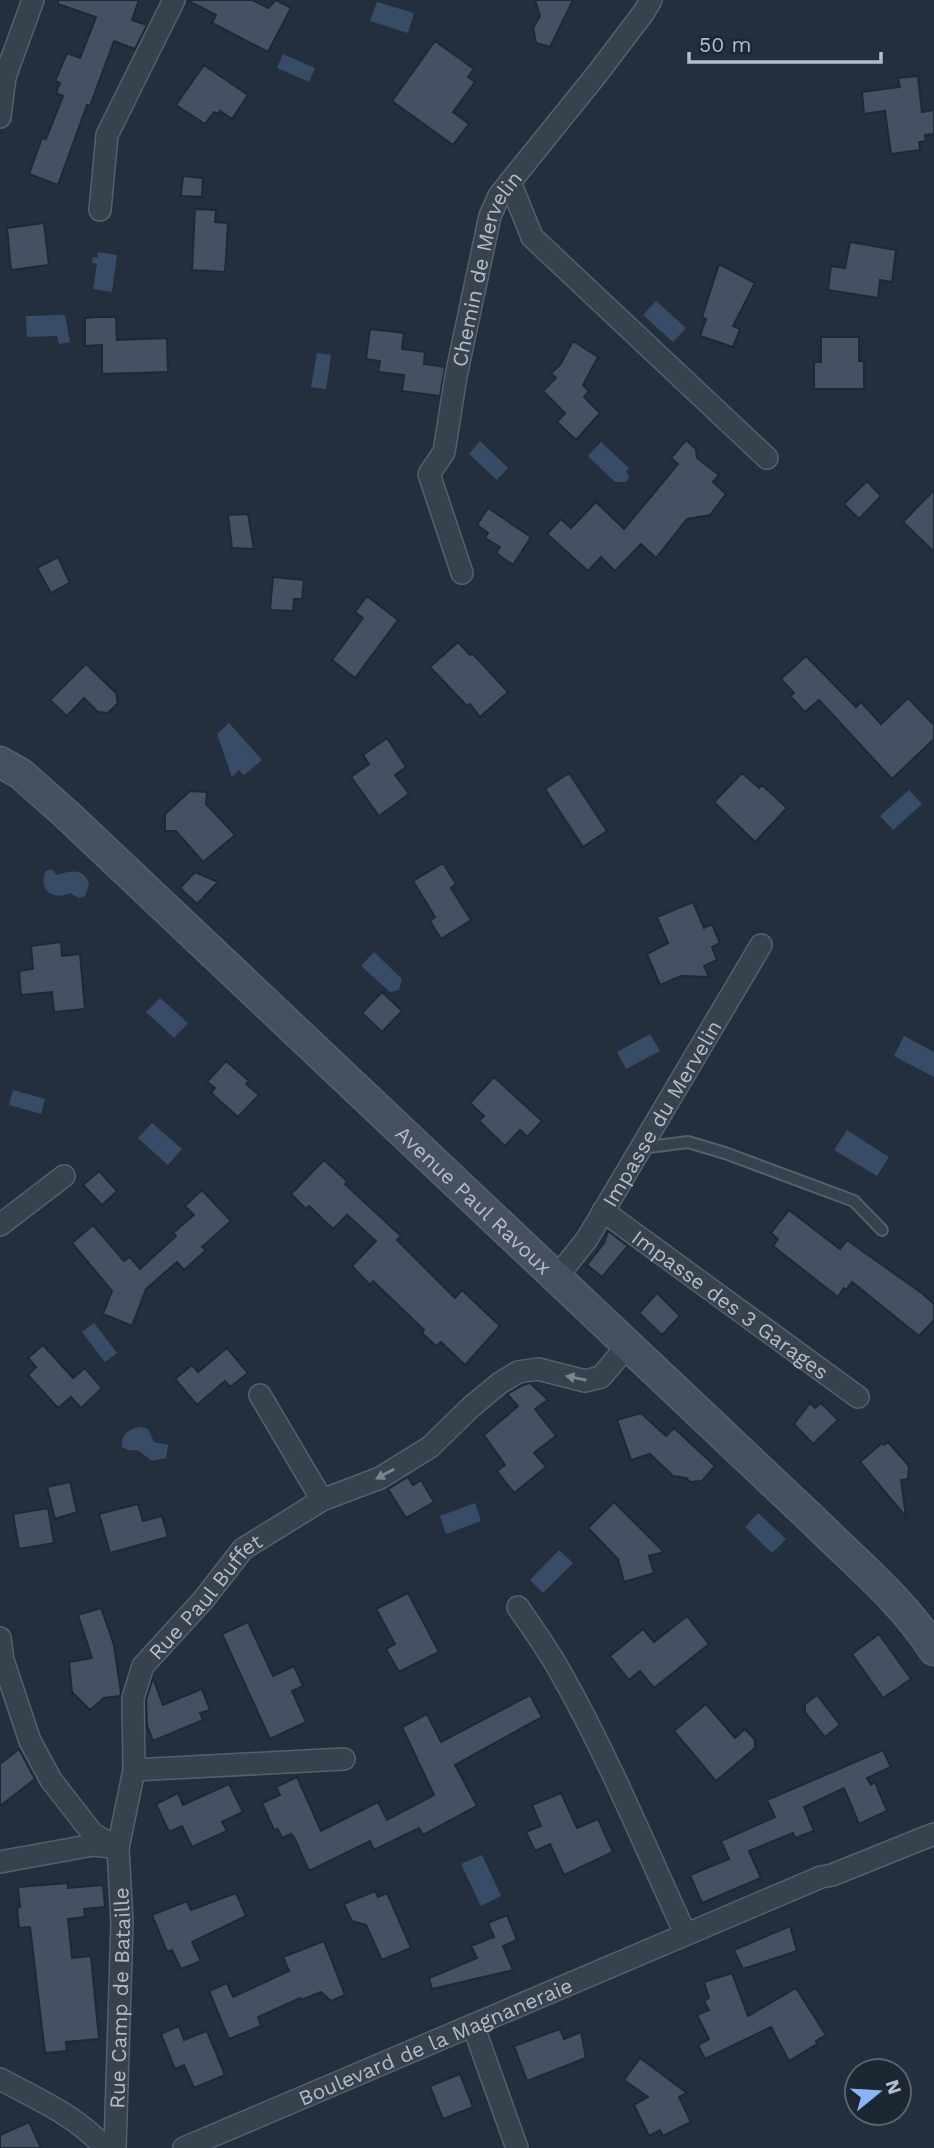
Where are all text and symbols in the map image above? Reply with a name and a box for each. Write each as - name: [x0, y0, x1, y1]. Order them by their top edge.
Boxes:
- scale bar: [689, 21, 881, 65]
- text: 50 m: [699, 32, 751, 57]
- street label: Chemin de Mervelin: [446, 166, 527, 369]
- street label: Impasse du Mervelin: [597, 1015, 726, 1211]
- street label: Avenue Paul Ravoux: [391, 1120, 557, 1279]
- street label: Impasse des 3 Garages: [627, 1224, 834, 1384]
- one-way arrow: [565, 1372, 587, 1383]
- one-way arrow: [376, 1468, 395, 1480]
- street label: Rue Paul Buffet: [143, 1528, 266, 1664]
- street label: Rue Camp de Bataille: [104, 1887, 135, 2109]
- street label: Boulevard de la Magnaneraie: [295, 1972, 576, 2110]
- north arrow: [843, 2057, 913, 2127]
- text: N: [881, 2077, 907, 2097]

